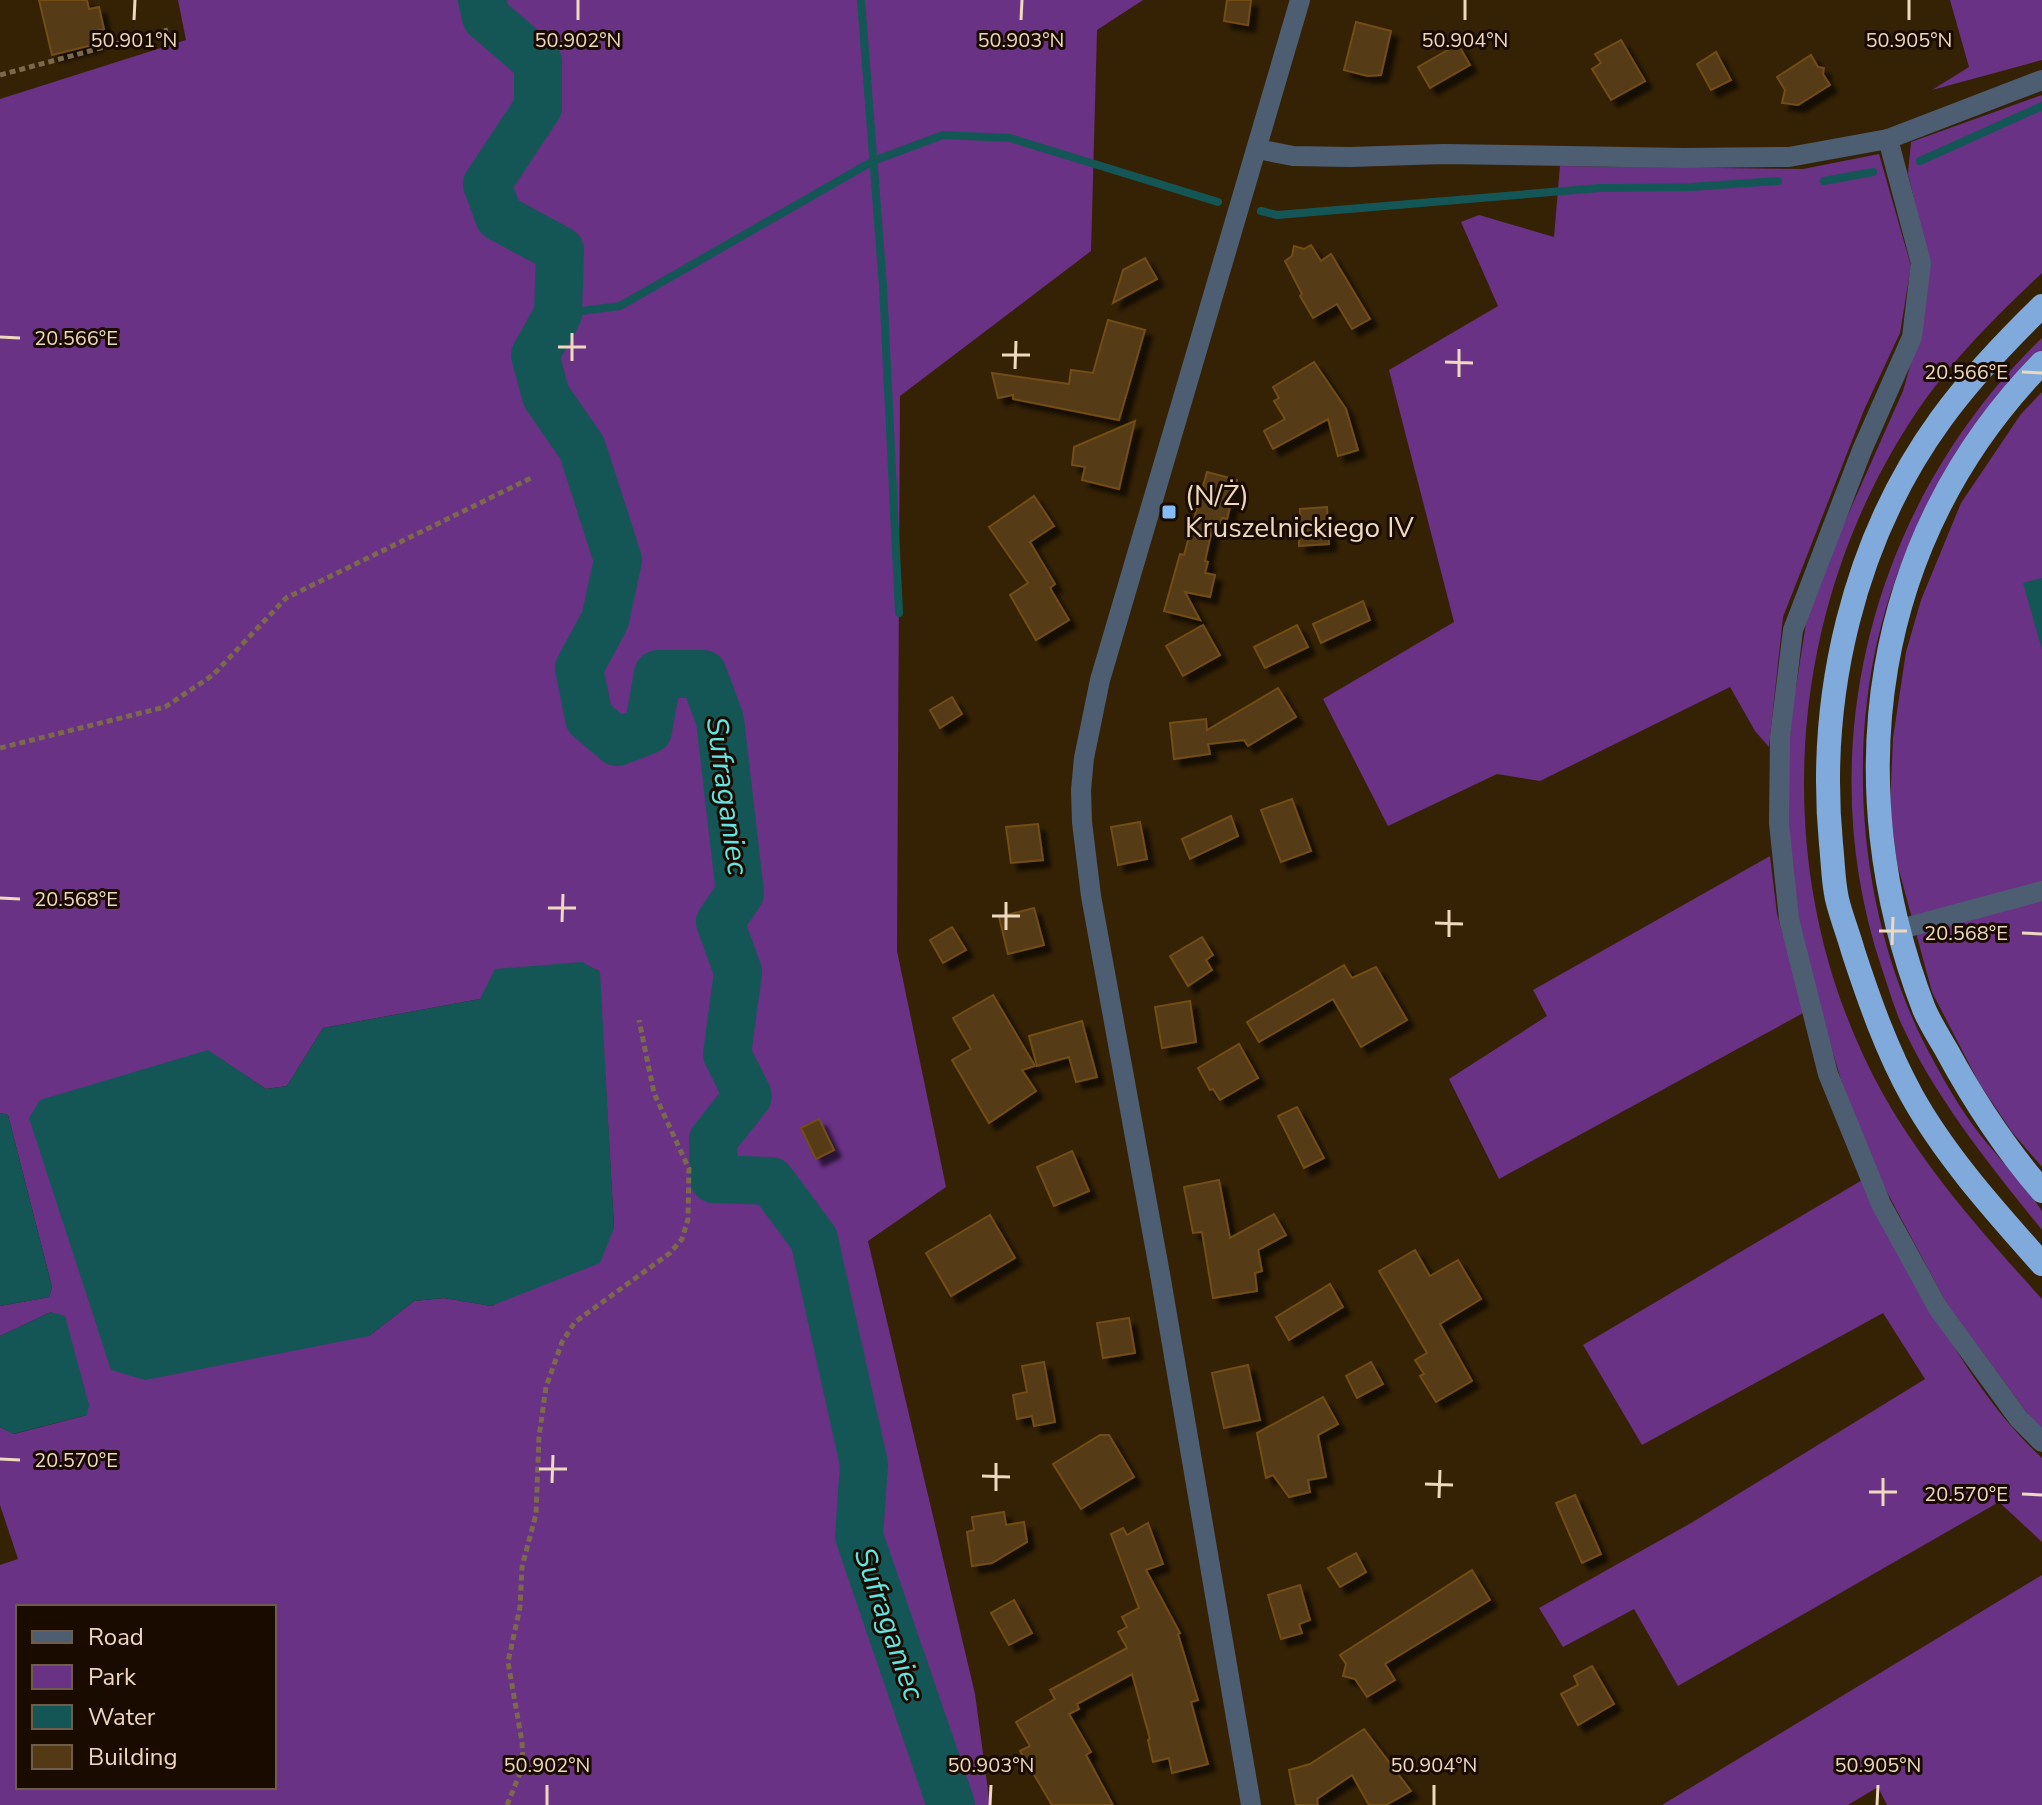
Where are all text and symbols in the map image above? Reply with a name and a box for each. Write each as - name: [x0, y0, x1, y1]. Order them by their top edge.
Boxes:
- text: 50.901°N: [91, 27, 177, 54]
- text: 50.902°N: [535, 27, 621, 54]
- text: 50.903°N: [978, 27, 1064, 54]
- text: 50.904°N: [1422, 27, 1508, 54]
- text: 50.905°N: [1866, 27, 1952, 54]
- text: 20.566°E: [34, 325, 118, 352]
- text: 20.566°E: [1924, 359, 2008, 386]
- place label: (N/Ż) Kruszelnickiego IV: [1185, 477, 1415, 547]
- marker: (N/Ż) Kruszelnickiego IV: [1160, 503, 1178, 521]
- water label: Sufraganiec: [696, 714, 759, 879]
- text: 20.568°E: [34, 886, 118, 913]
- text: 20.568°E: [1924, 920, 2008, 947]
- text: 20.570°E: [34, 1447, 118, 1474]
- text: 20.570°E: [1924, 1481, 2008, 1508]
- water label: Sufraganiec: [844, 1542, 935, 1707]
- legend: [16, 1605, 276, 1789]
- text: Road: [88, 1621, 144, 1653]
- text: Park: [88, 1661, 137, 1693]
- text: Water: [88, 1701, 156, 1733]
- text: Building: [88, 1741, 178, 1773]
- text: 50.902°N: [504, 1752, 590, 1779]
- text: 50.903°N: [948, 1752, 1034, 1779]
- text: 50.904°N: [1391, 1752, 1477, 1779]
- text: 50.905°N: [1835, 1752, 1921, 1779]

